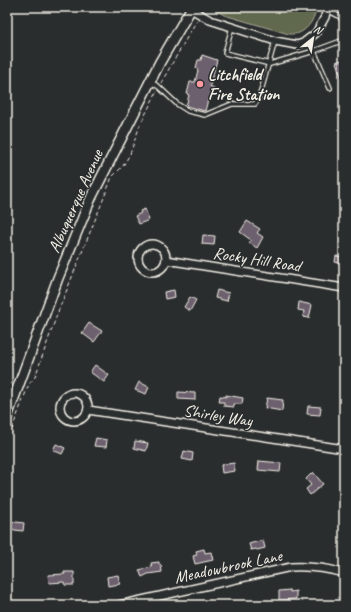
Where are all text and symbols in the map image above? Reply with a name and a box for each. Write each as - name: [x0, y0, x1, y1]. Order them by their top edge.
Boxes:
- north arrow: [293, 18, 333, 58]
- text: N: [312, 22, 326, 38]
- place label: Litchfield Fire Station: [208, 64, 281, 105]
- marker: Litchfield Fire Station: [195, 79, 205, 89]
- street label: Albuquerque Avenue: [43, 145, 108, 256]
- street label: Rocky Hill Road: [212, 242, 304, 277]
- street label: Shirley Way: [182, 400, 255, 431]
- street label: Meadowbrook Lane: [172, 545, 285, 588]

